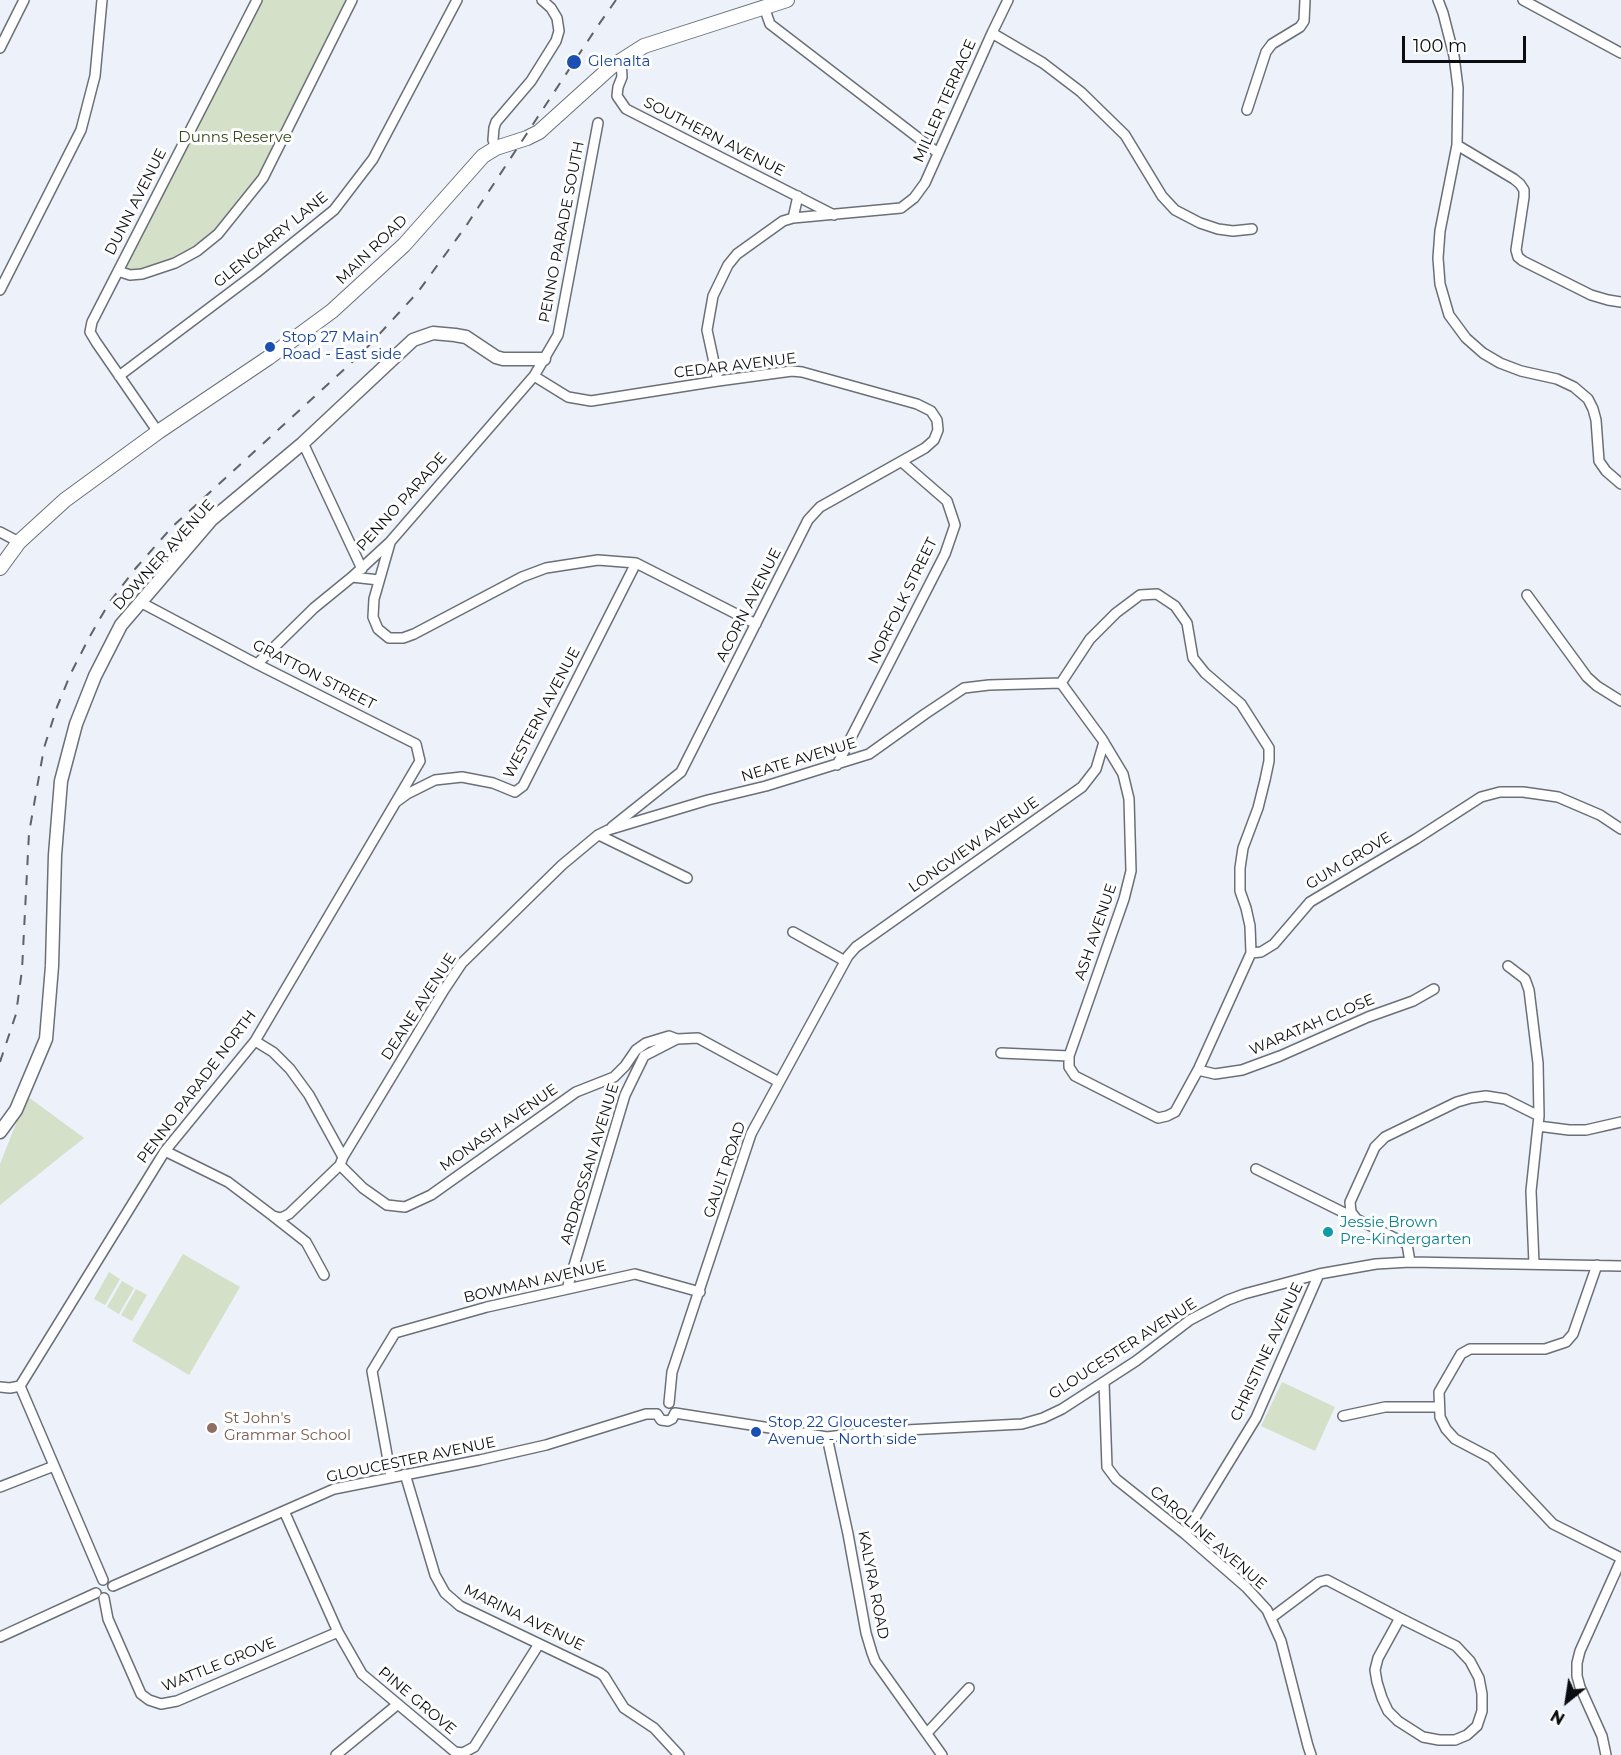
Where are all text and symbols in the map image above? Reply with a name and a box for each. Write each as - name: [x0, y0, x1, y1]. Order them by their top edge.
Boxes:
- scale bar: [1405, 24, 1530, 62]
- text: 100 m: [1413, 35, 1467, 57]
- street label: MILLER TERRACE: [910, 37, 980, 165]
- marker: Glenalta: [565, 53, 583, 71]
- place label: Glenalta: [588, 53, 650, 71]
- street label: SOUTHERN AVENUE: [640, 94, 788, 180]
- park label: Dunns Reserve: [178, 129, 292, 147]
- street label: PENNO PARADE SOUTH: [536, 140, 588, 324]
- street label: DUNN AVENUE: [101, 146, 171, 258]
- street label: GLENGARRY LANE: [210, 188, 332, 292]
- street label: MAIN ROAD: [333, 212, 411, 288]
- place label: Stop 27 Main Road - East side: [282, 329, 402, 364]
- marker: Stop 27 Main Road - East side: [263, 340, 277, 354]
- street label: CEDAR AVENUE: [673, 350, 797, 382]
- street label: PENNO PARADE: [353, 449, 451, 555]
- street label: DOWNER AVENUE: [110, 496, 218, 614]
- street label: NORFOLK STREET: [865, 535, 941, 667]
- street label: ACORN AVENUE: [713, 545, 785, 665]
- street label: GRATTON STREET: [249, 636, 379, 714]
- street label: WESTERN AVENUE: [500, 644, 584, 782]
- street label: NEATE AVENUE: [739, 734, 859, 786]
- street label: LONGVIEW AVENUE: [905, 793, 1043, 897]
- street label: GUM GROVE: [1303, 828, 1395, 894]
- street label: ASH AVENUE: [1071, 881, 1121, 983]
- street label: DEANE AVENUE: [378, 950, 460, 1064]
- street label: WARATAH CLOSE: [1247, 991, 1377, 1059]
- street label: PENNO PARADE NORTH: [134, 1007, 260, 1167]
- street label: MONASH AVENUE: [437, 1081, 561, 1175]
- street label: ARDROSSAN AVENUE: [557, 1081, 623, 1247]
- street label: GAULT ROAD: [700, 1119, 750, 1221]
- place label: Jessie Brown Pre-Kindergarten: [1340, 1214, 1471, 1249]
- marker: Jessie Brown Pre-Kindergarten: [1321, 1225, 1335, 1239]
- street label: BOWMAN AVENUE: [462, 1257, 608, 1307]
- street label: CHRISTINE AVENUE: [1227, 1280, 1307, 1424]
- street label: GLOUCESTER AVENUE: [1046, 1294, 1200, 1404]
- place label: St John's Grammar School: [224, 1410, 351, 1445]
- place label: Stop 22 Gloucester Avenue - North side: [768, 1414, 917, 1449]
- marker: St John's Grammar School: [205, 1421, 219, 1435]
- marker: Stop 22 Gloucester Avenue - North side: [749, 1425, 763, 1439]
- street label: GLOUCESTER AVENUE: [325, 1433, 497, 1487]
- street label: CAROLINE AVENUE: [1146, 1482, 1270, 1594]
- street label: KALYRA ROAD: [854, 1529, 892, 1641]
- street label: MARINA AVENUE: [461, 1581, 587, 1655]
- street label: WATTLE GROVE: [159, 1634, 279, 1696]
- street label: PINE GROVE: [374, 1663, 460, 1739]
- north arrow: [1537, 1671, 1597, 1731]
- text: N: [1547, 1706, 1568, 1728]

